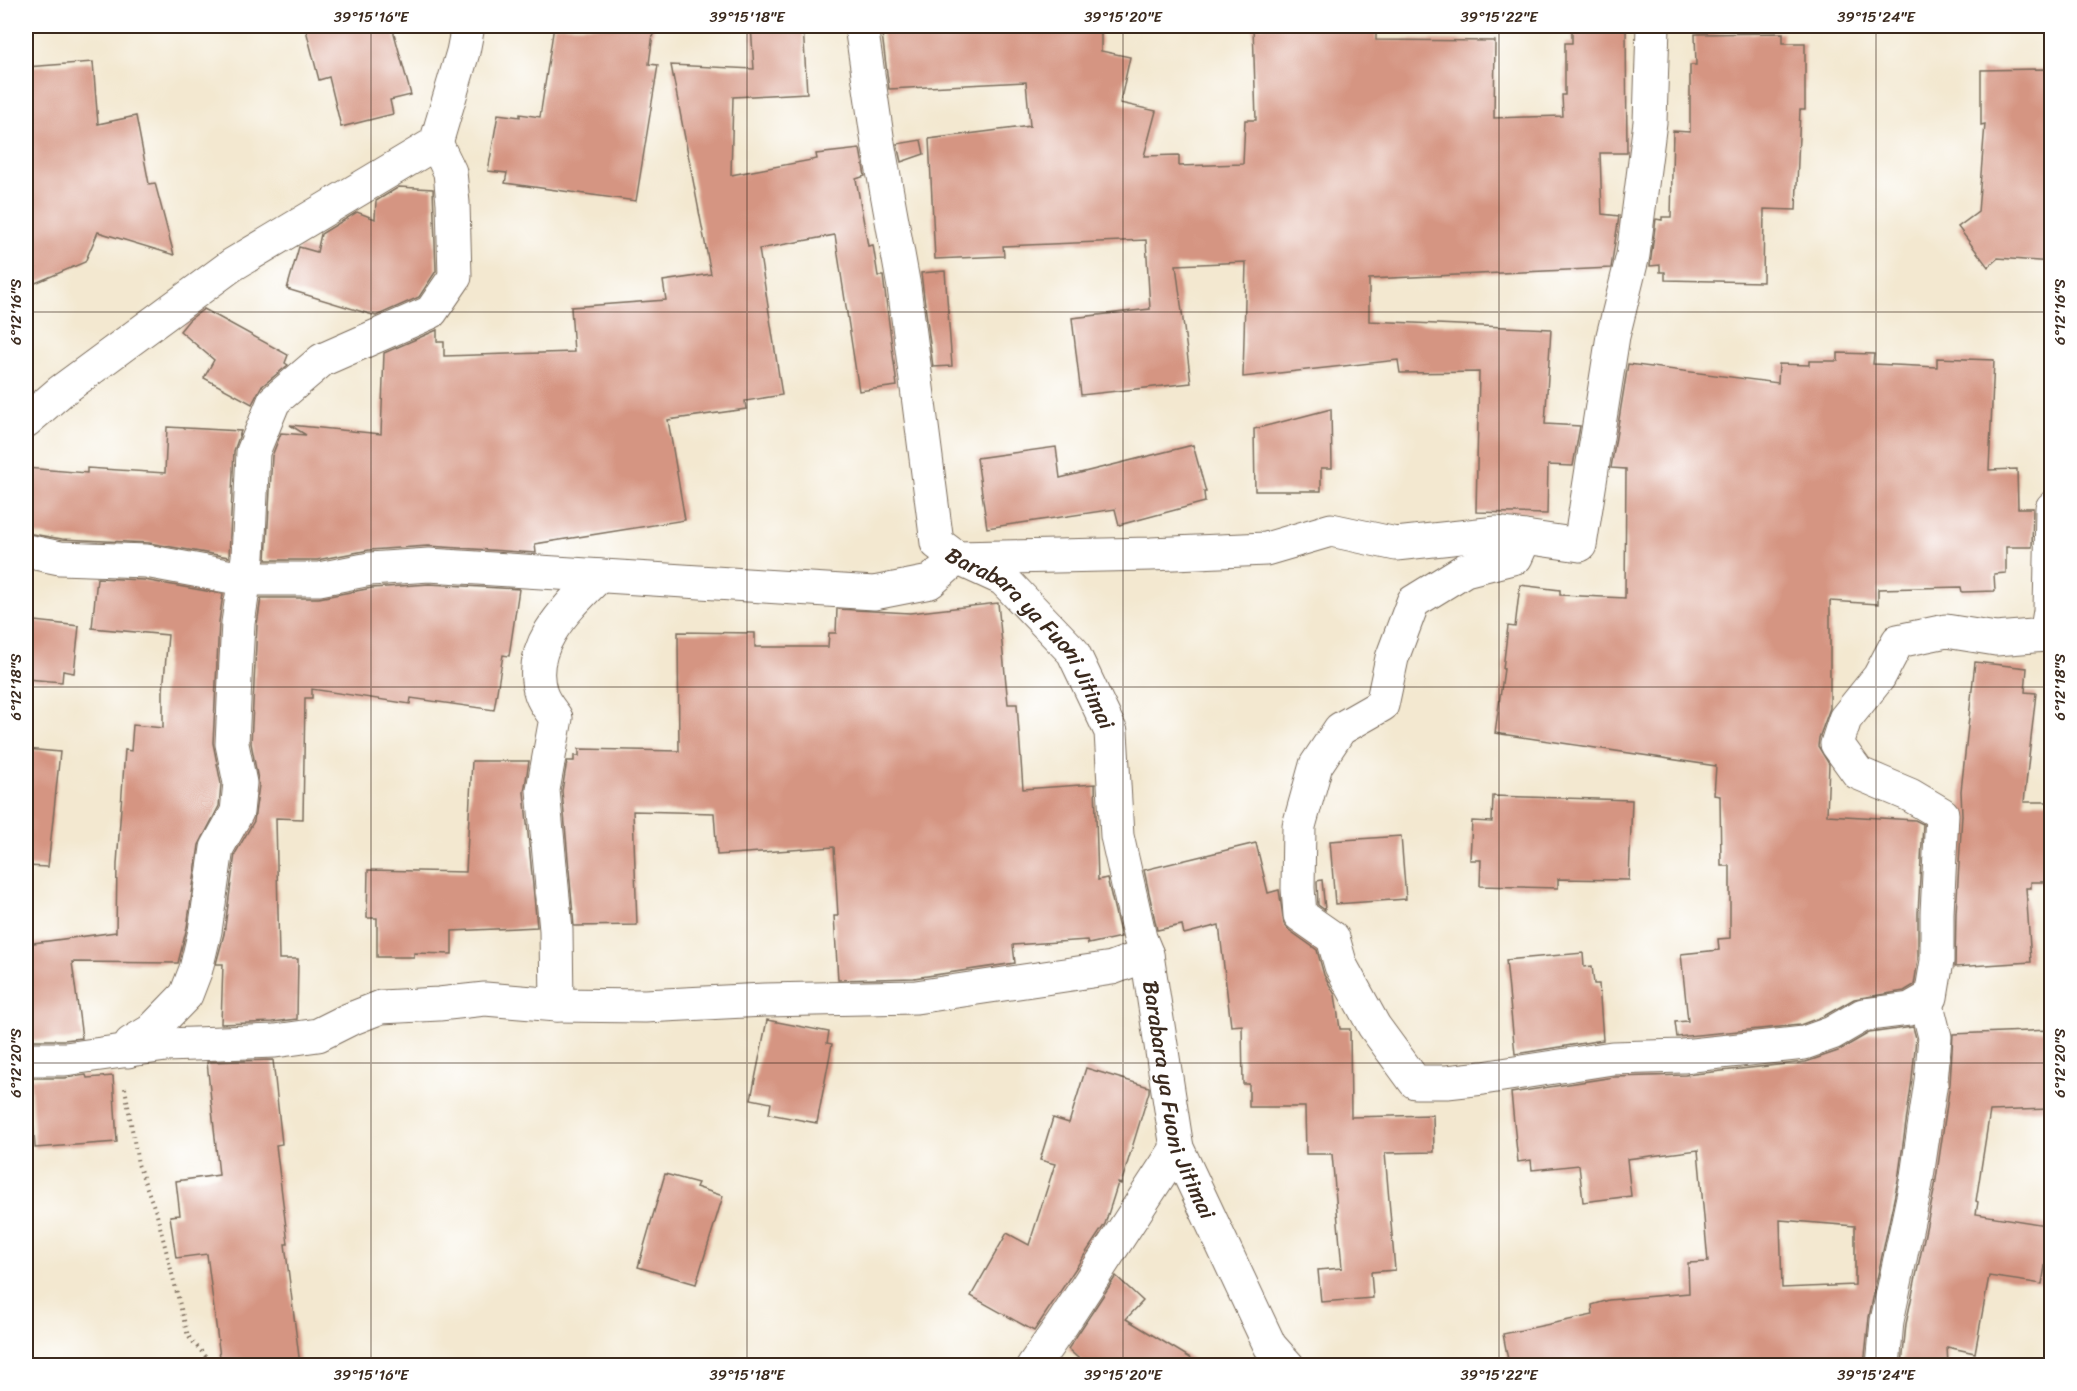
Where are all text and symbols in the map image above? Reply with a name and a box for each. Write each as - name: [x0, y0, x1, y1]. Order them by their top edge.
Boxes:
- text: 39°15'16"E: [334, 4, 410, 30]
- text: 39°15'18"E: [709, 4, 786, 30]
- text: 39°15'20"E: [1084, 4, 1164, 30]
- text: 39°15'22"E: [1461, 4, 1539, 30]
- text: 39°15'24"E: [1837, 4, 1916, 30]
- text: 6°12'16"S: [3, 278, 29, 345]
- text: 6°12'16"S: [2047, 278, 2073, 345]
- street label: Barabara ya Fuoni Jitimai: [937, 536, 1127, 737]
- text: 6°12'18"S: [3, 653, 29, 720]
- text: 6°12'18"S: [2047, 653, 2073, 720]
- street label: Barabara ya Fuoni Jitimai: [1132, 978, 1228, 1226]
- text: 6°12'20"S: [3, 1028, 29, 1098]
- text: 6°12'20"S: [2047, 1028, 2073, 1098]
- text: 39°15'16"E: [334, 1362, 410, 1388]
- text: 39°15'18"E: [709, 1362, 786, 1388]
- text: 39°15'20"E: [1084, 1362, 1164, 1388]
- text: 39°15'22"E: [1461, 1362, 1539, 1388]
- text: 39°15'24"E: [1837, 1362, 1916, 1388]

